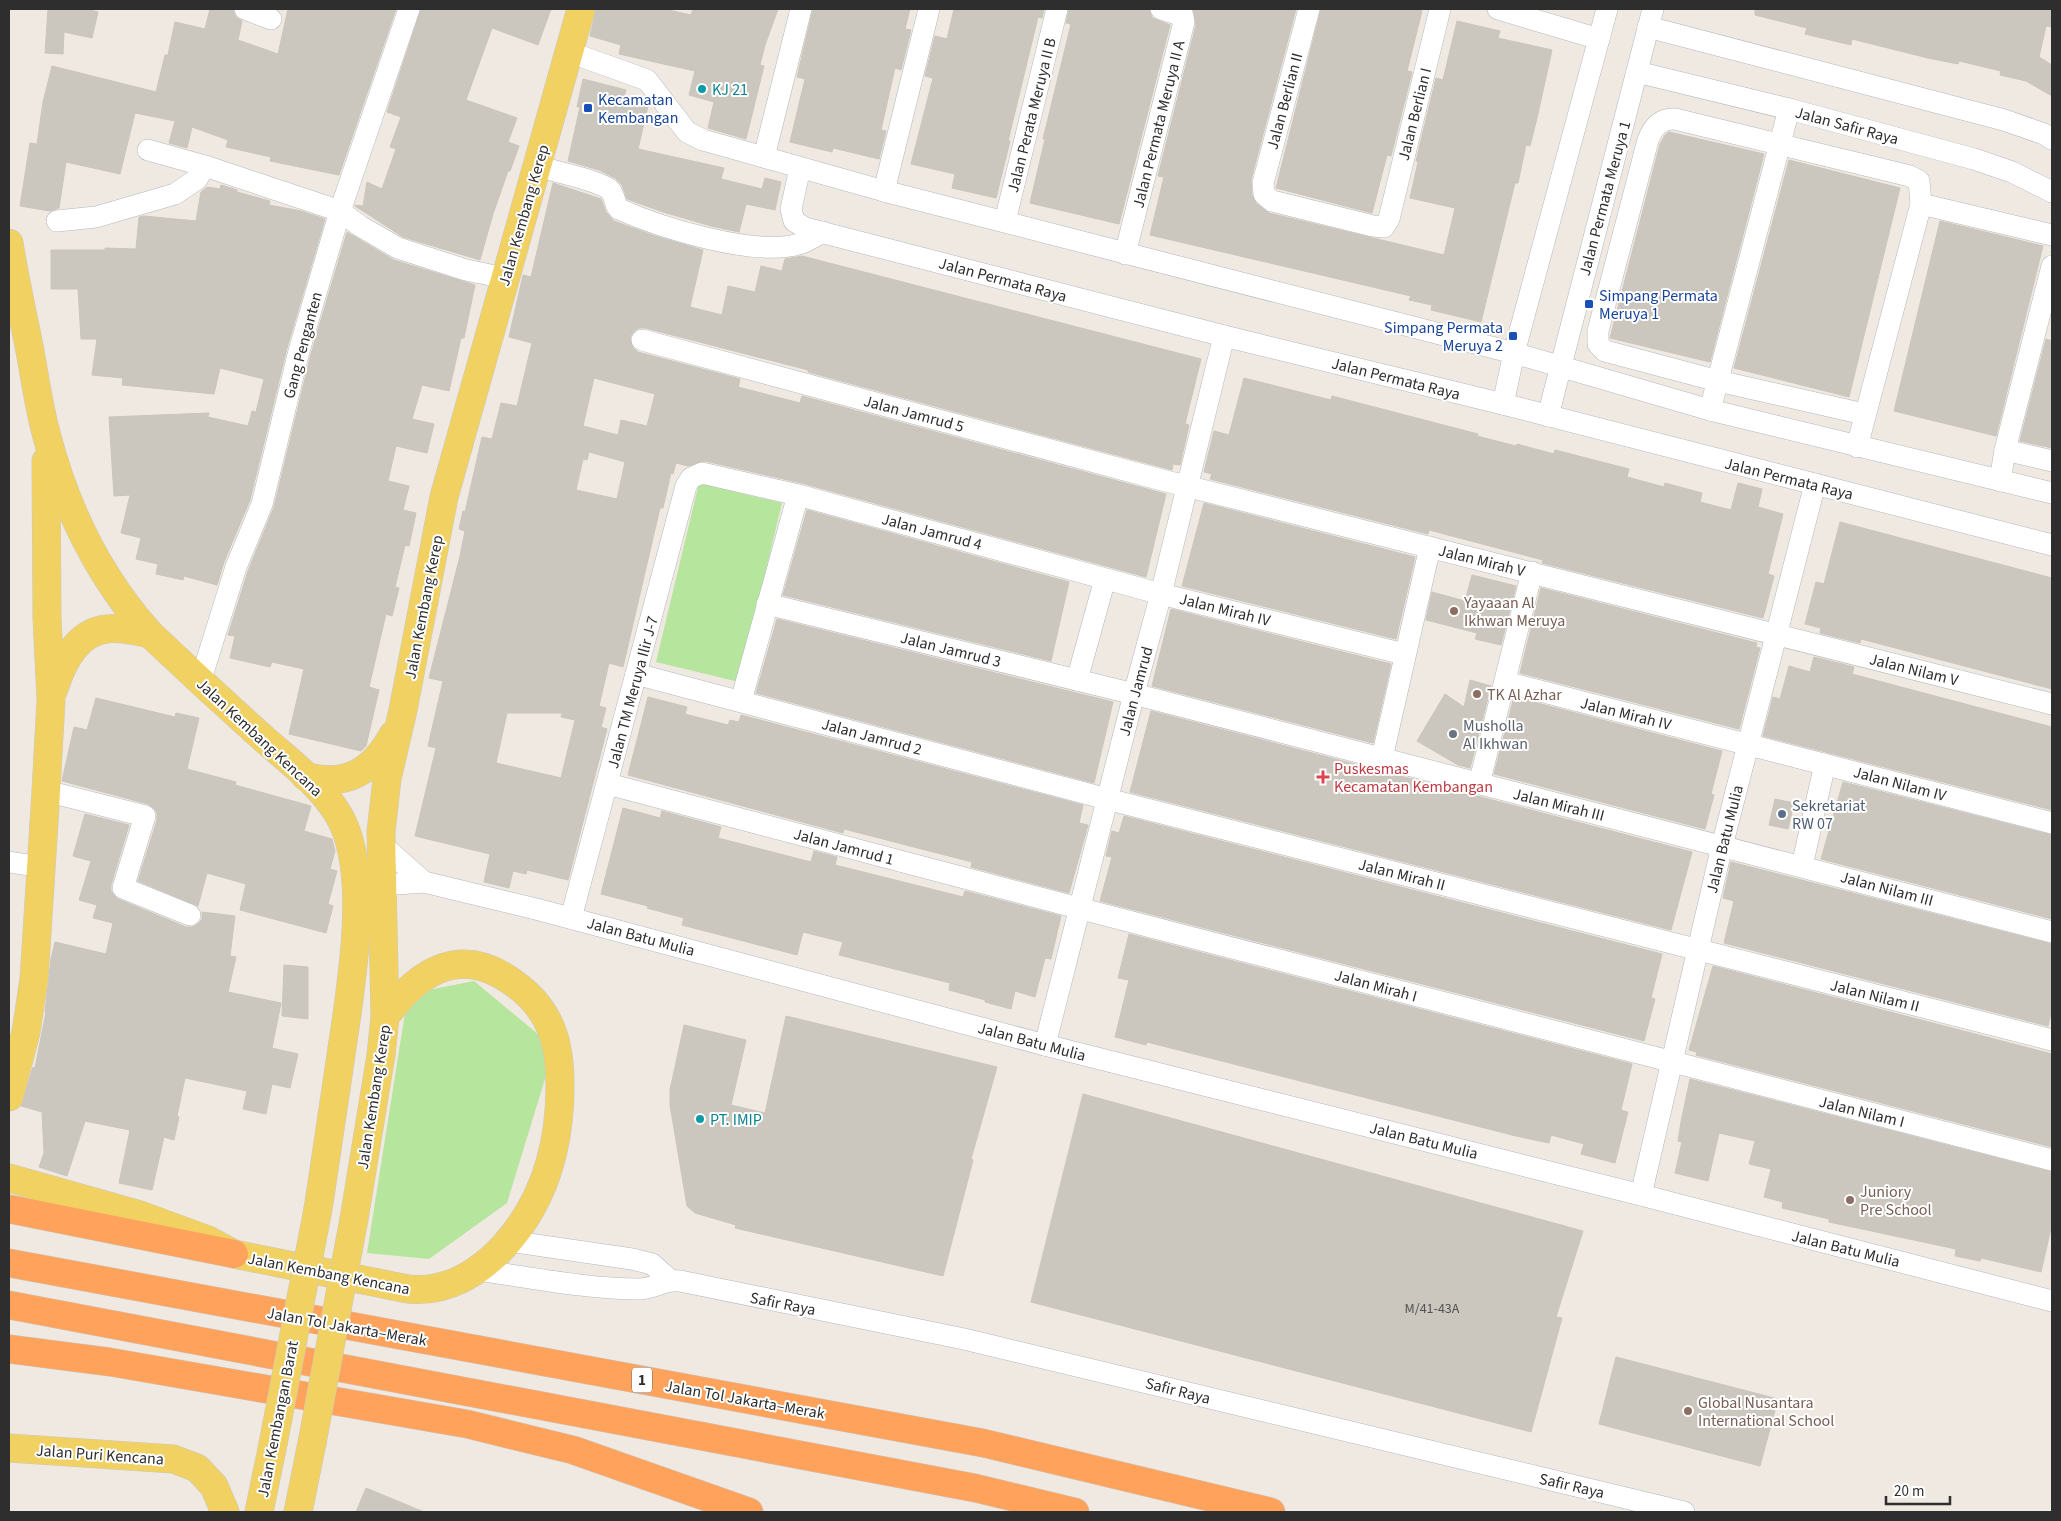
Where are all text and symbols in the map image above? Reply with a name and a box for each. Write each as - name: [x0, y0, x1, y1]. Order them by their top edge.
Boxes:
- street label: Jalan Perata Meruya II B: [1002, 35, 1062, 195]
- street label: Jalan Permata Meruya II A: [1127, 38, 1191, 210]
- street label: Jalan Berlian II: [1262, 51, 1308, 152]
- street label: Jalan Berlian I: [1393, 66, 1437, 163]
- place label: KJ 21: [712, 79, 748, 101]
- marker: KJ 21: [696, 83, 708, 95]
- place label: Kecamatan Kembangan: [598, 89, 678, 129]
- marker: Kecamatan Kembangan: [582, 102, 594, 114]
- street label: Jalan Safir Raya: [1793, 102, 1901, 150]
- street label: Jalan Permata Meruya 1: [1574, 118, 1636, 278]
- street label: Jalan Kembang Kerep: [493, 142, 555, 289]
- street label: Jalan Permata Raya: [936, 252, 1069, 308]
- place label: Simpang Permata Meruya 1: [1599, 285, 1718, 325]
- street label: Gang Penganten: [278, 289, 328, 401]
- marker: Simpang Permata Meruya 1: [1583, 298, 1595, 310]
- place label: Simpang Permata Meruya 2: [1384, 317, 1503, 357]
- marker: Simpang Permata Meruya 2: [1507, 330, 1519, 342]
- street label: Jalan Permata Raya: [1329, 352, 1462, 406]
- street label: Jalan Jamrud 5: [861, 390, 966, 438]
- street label: Jalan Permata Raya: [1722, 452, 1855, 506]
- street label: Jalan Jamrud 4: [879, 508, 984, 556]
- street label: Jalan Kembang Kerep: [399, 533, 449, 681]
- street label: Jalan Mirah V: [1436, 540, 1528, 583]
- street label: Jalan Mirah IV: [1177, 588, 1273, 632]
- place label: Yayaaan Al Ikhwan Meruya: [1463, 592, 1565, 632]
- marker: Yayaaan Al Ikhwan Meruya: [1448, 605, 1460, 617]
- street label: Jalan TM Meruya Ilir J-7: [602, 614, 664, 771]
- street label: Jalan Jamrud 3: [898, 627, 1003, 673]
- street label: Jalan Jamrud: [1113, 644, 1158, 739]
- street label: Jalan Nilam V: [1867, 648, 1961, 692]
- street label: Jalan Kembang Kencana: [192, 674, 327, 802]
- place label: TK Al Azhar: [1487, 684, 1562, 706]
- marker: TK Al Azhar: [1471, 688, 1483, 700]
- street label: Jalan Mirah IV: [1578, 692, 1674, 736]
- street label: Jalan Jamrud 2: [819, 713, 924, 761]
- place label: Musholla Al Ikhwan: [1463, 715, 1528, 755]
- marker: Musholla Al Ikhwan: [1447, 728, 1459, 740]
- place label: Puskesmas Kecamatan Kembangan: [1334, 758, 1493, 798]
- street label: Jalan Nilam IV: [1851, 761, 1949, 807]
- marker: Puskesmas Kecamatan Kembangan: [1316, 770, 1330, 784]
- street label: Jalan Mirah III: [1511, 783, 1607, 827]
- street label: Jalan Batu Mulia: [1701, 783, 1749, 896]
- place label: Sekretariat RW 07: [1792, 795, 1866, 835]
- marker: Sekretariat RW 07: [1776, 808, 1788, 820]
- street label: Jalan Jamrud 1: [791, 823, 896, 871]
- street label: Jalan Mirah II: [1356, 854, 1448, 896]
- street label: Jalan Nilam III: [1838, 866, 1936, 912]
- street label: Jalan Batu Mulia: [584, 912, 697, 962]
- street label: Jalan Mirah I: [1332, 964, 1420, 1008]
- street label: Jalan Nilam II: [1828, 974, 1922, 1018]
- street label: Jalan Batu Mulia: [975, 1017, 1088, 1067]
- street label: Jalan Kembang Kerep: [352, 1023, 396, 1171]
- street label: Jalan Nilam I: [1817, 1091, 1907, 1133]
- place label: PT. IMIP: [710, 1109, 762, 1131]
- marker: PT. IMIP: [694, 1113, 706, 1125]
- street label: Jalan Batu Mulia: [1367, 1117, 1480, 1165]
- place label: Juniory Pre School: [1860, 1181, 1932, 1221]
- marker: Juniory Pre School: [1844, 1194, 1856, 1206]
- street label: Jalan Batu Mulia: [1789, 1225, 1902, 1273]
- street label: Jalan Kembang Kencana: [246, 1247, 412, 1300]
- street label: Safir Raya: [748, 1287, 817, 1321]
- house number: M/41-43A: [1405, 1299, 1460, 1319]
- street label: Jalan Tol Jakarta–Merak: [265, 1302, 429, 1352]
- street label: Jalan Kembangan Barat: [252, 1338, 304, 1499]
- road number: 1: [632, 1368, 652, 1392]
- street label: Safir Raya: [1143, 1372, 1213, 1410]
- street label: Jalan Tol Jakarta–Merak: [663, 1375, 827, 1425]
- place label: Global Nusantara International School: [1698, 1392, 1834, 1432]
- marker: Global Nusantara International School: [1682, 1405, 1694, 1417]
- street label: Jalan Puri Kencana: [35, 1440, 165, 1470]
- street label: Safir Raya: [1537, 1468, 1607, 1504]
- scale bar: [1886, 1474, 1950, 1506]
- text: 20 m: [1894, 1481, 1924, 1502]

